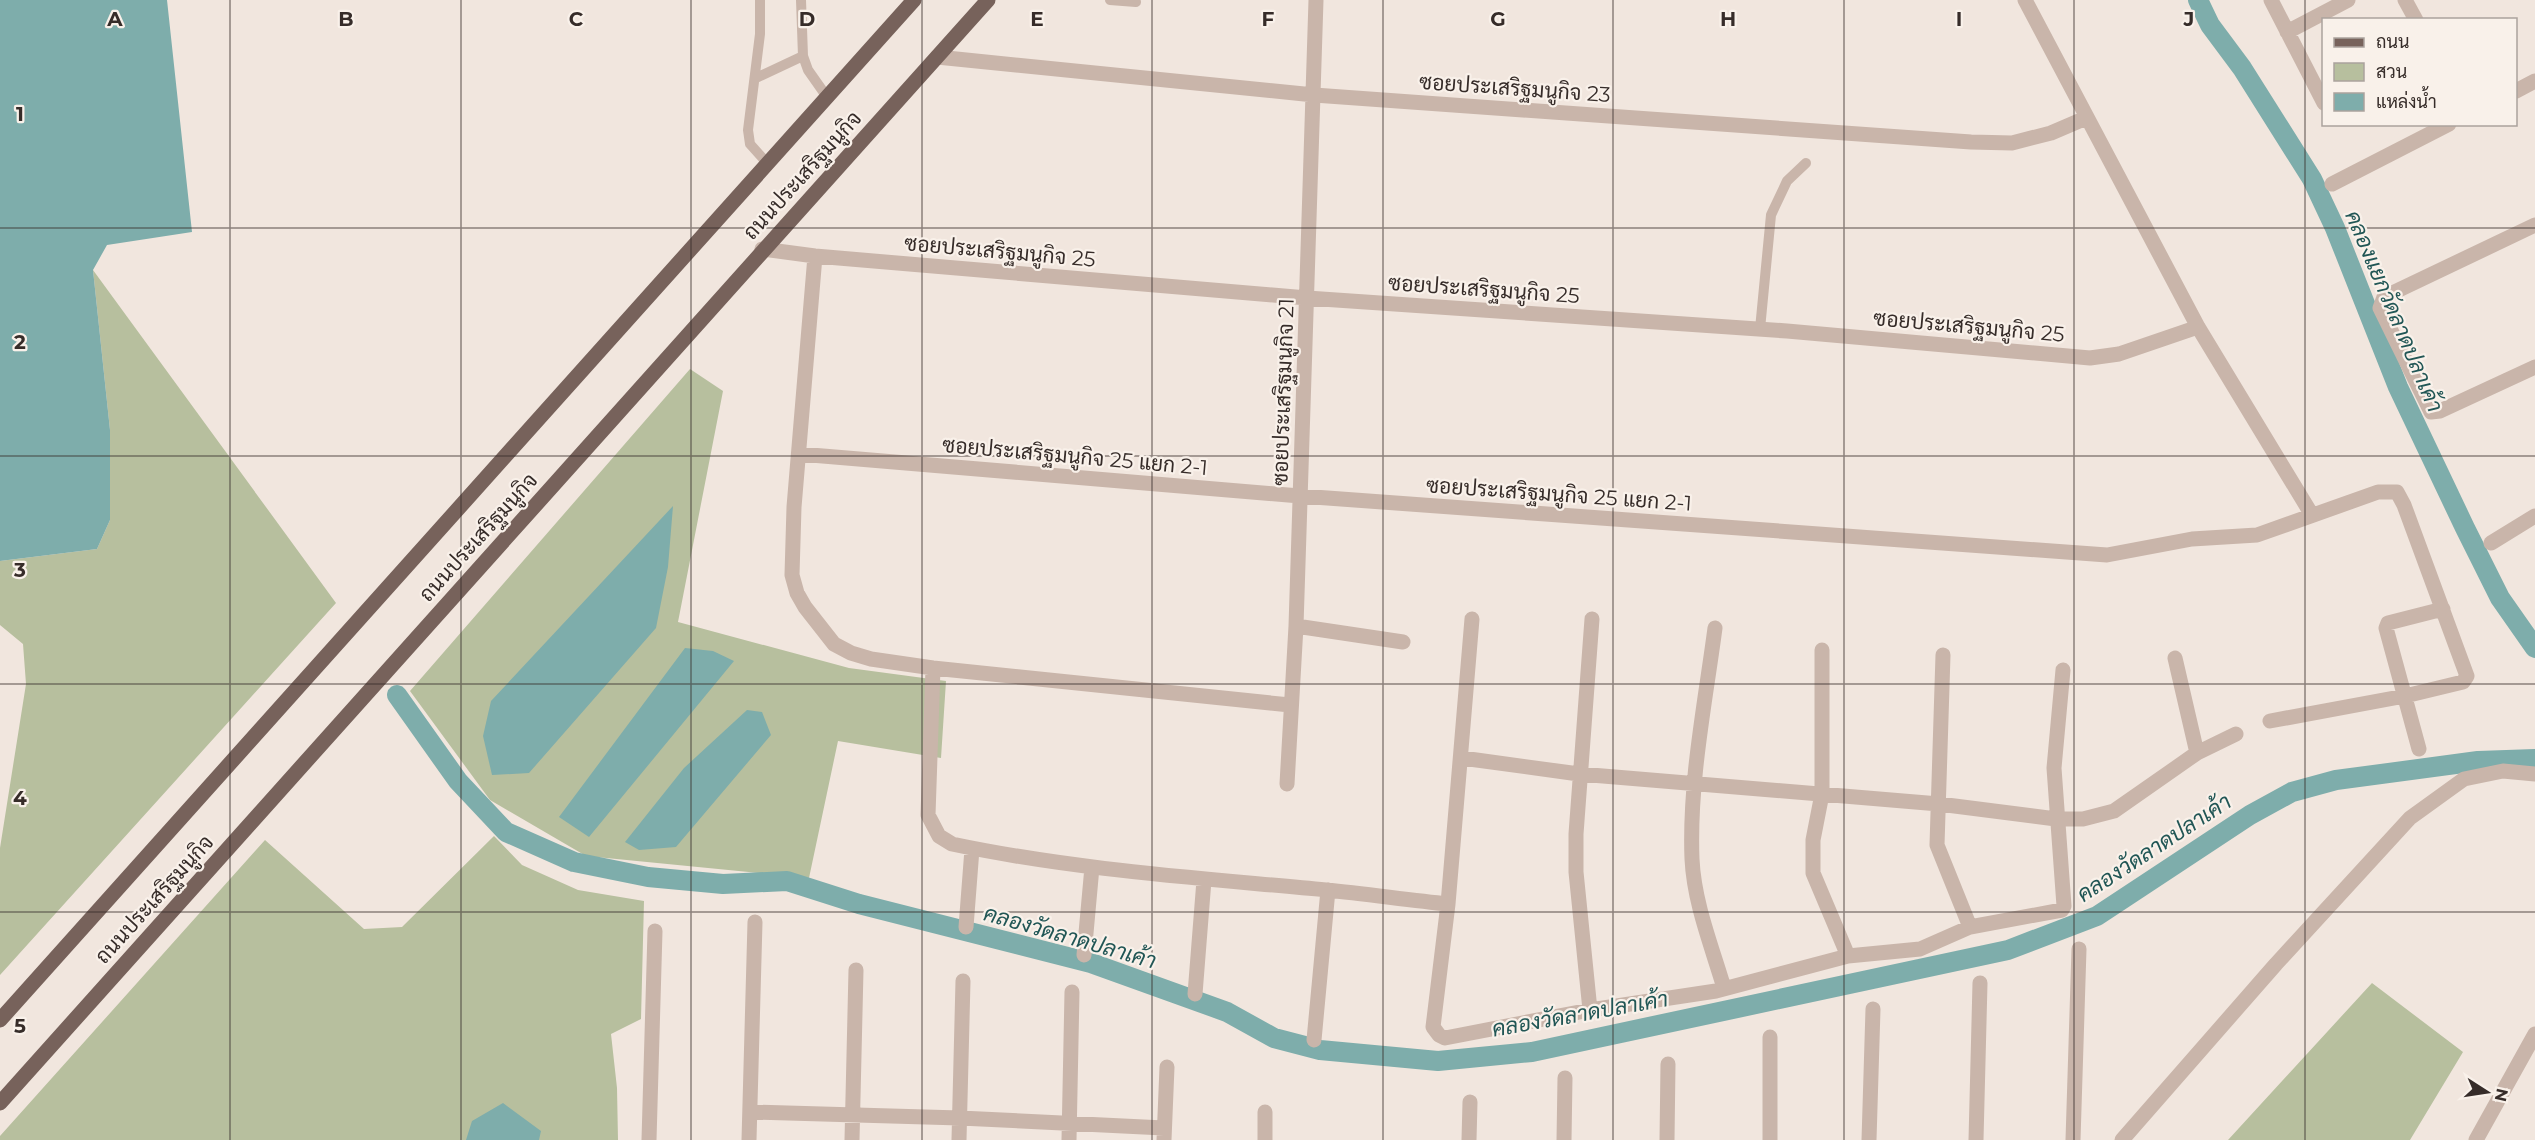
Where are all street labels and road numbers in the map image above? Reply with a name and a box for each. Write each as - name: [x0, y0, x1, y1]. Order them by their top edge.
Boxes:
- street label: ซอยประเสริฐมนูกิจ 23: [1418, 69, 1612, 110]
- street label: ถนนประเสริฐมนูกิจ: [738, 106, 868, 246]
- street label: ซอยประเสริฐมนูกิจ 25: [903, 230, 1097, 275]
- street label: ซอยประเสริฐมนูกิจ 25: [1387, 270, 1581, 311]
- street label: ซอยประเสริฐมนูกิจ 21: [1267, 298, 1302, 486]
- street label: ซอยประเสริฐมนูกิจ 25: [1872, 305, 2066, 350]
- street label: ซอยประเสริฐมนูกิจ 25 แยก 2-1: [941, 432, 1209, 483]
- street label: ถนนประเสริฐมนูกิจ: [414, 468, 544, 608]
- street label: ซอยประเสริฐมนูกิจ 25 แยก 2-1: [1425, 472, 1693, 519]
- street label: ถนนประเสริฐมนูกิจ: [90, 830, 220, 970]

